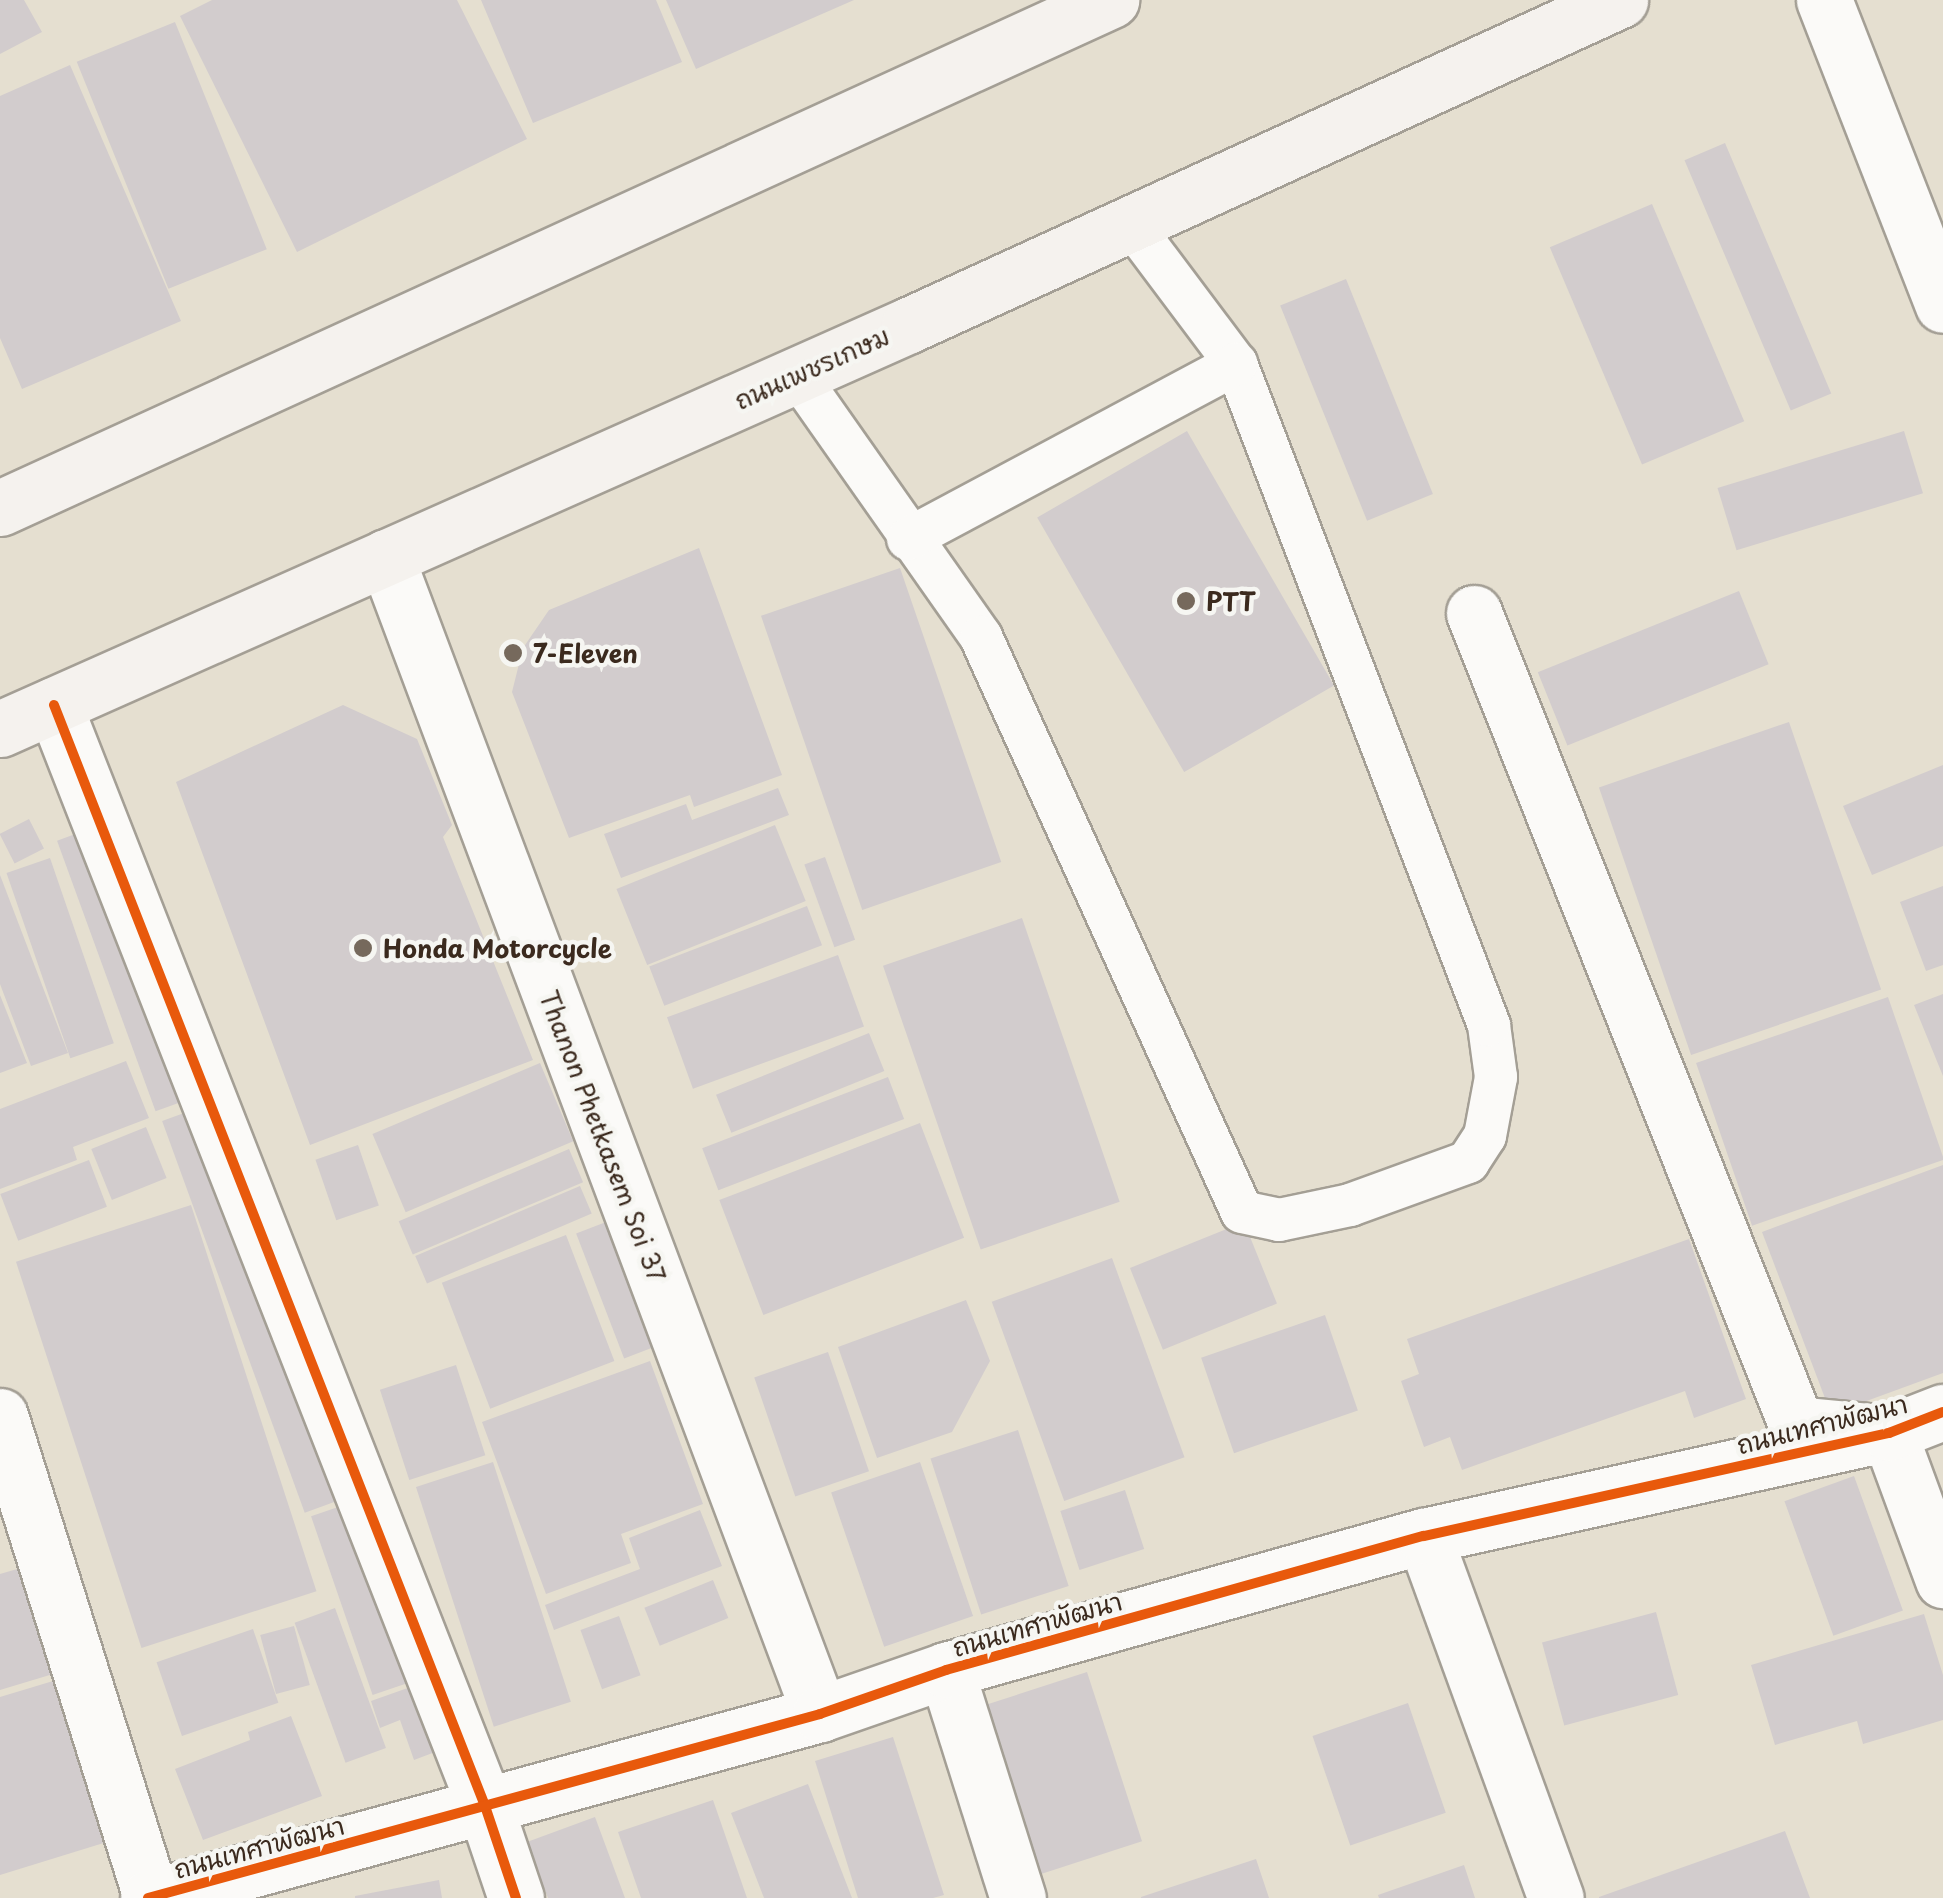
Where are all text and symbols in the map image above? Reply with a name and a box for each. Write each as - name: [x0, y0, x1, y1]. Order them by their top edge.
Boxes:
- street label: ถนนเพชรเกษม: [730, 320, 894, 416]
- place label: PTT: [1206, 586, 1256, 616]
- marker: PTT: [1175, 590, 1197, 612]
- place label: 7-Eleven: [533, 638, 638, 668]
- marker: 7-Eleven: [502, 642, 524, 664]
- place label: Honda Motorcycle: [383, 933, 613, 963]
- marker: Honda Motorcycle: [352, 937, 374, 959]
- street label: Thanon Phetkasem Soi 37: [533, 986, 673, 1286]
- street label: ถนนเทศาพัฒนา: [1734, 1388, 1910, 1460]
- street label: ถนนเทศาพัฒนา: [949, 1585, 1125, 1663]
- street label: ถนนเทศาพัฒนา: [171, 1810, 347, 1884]

